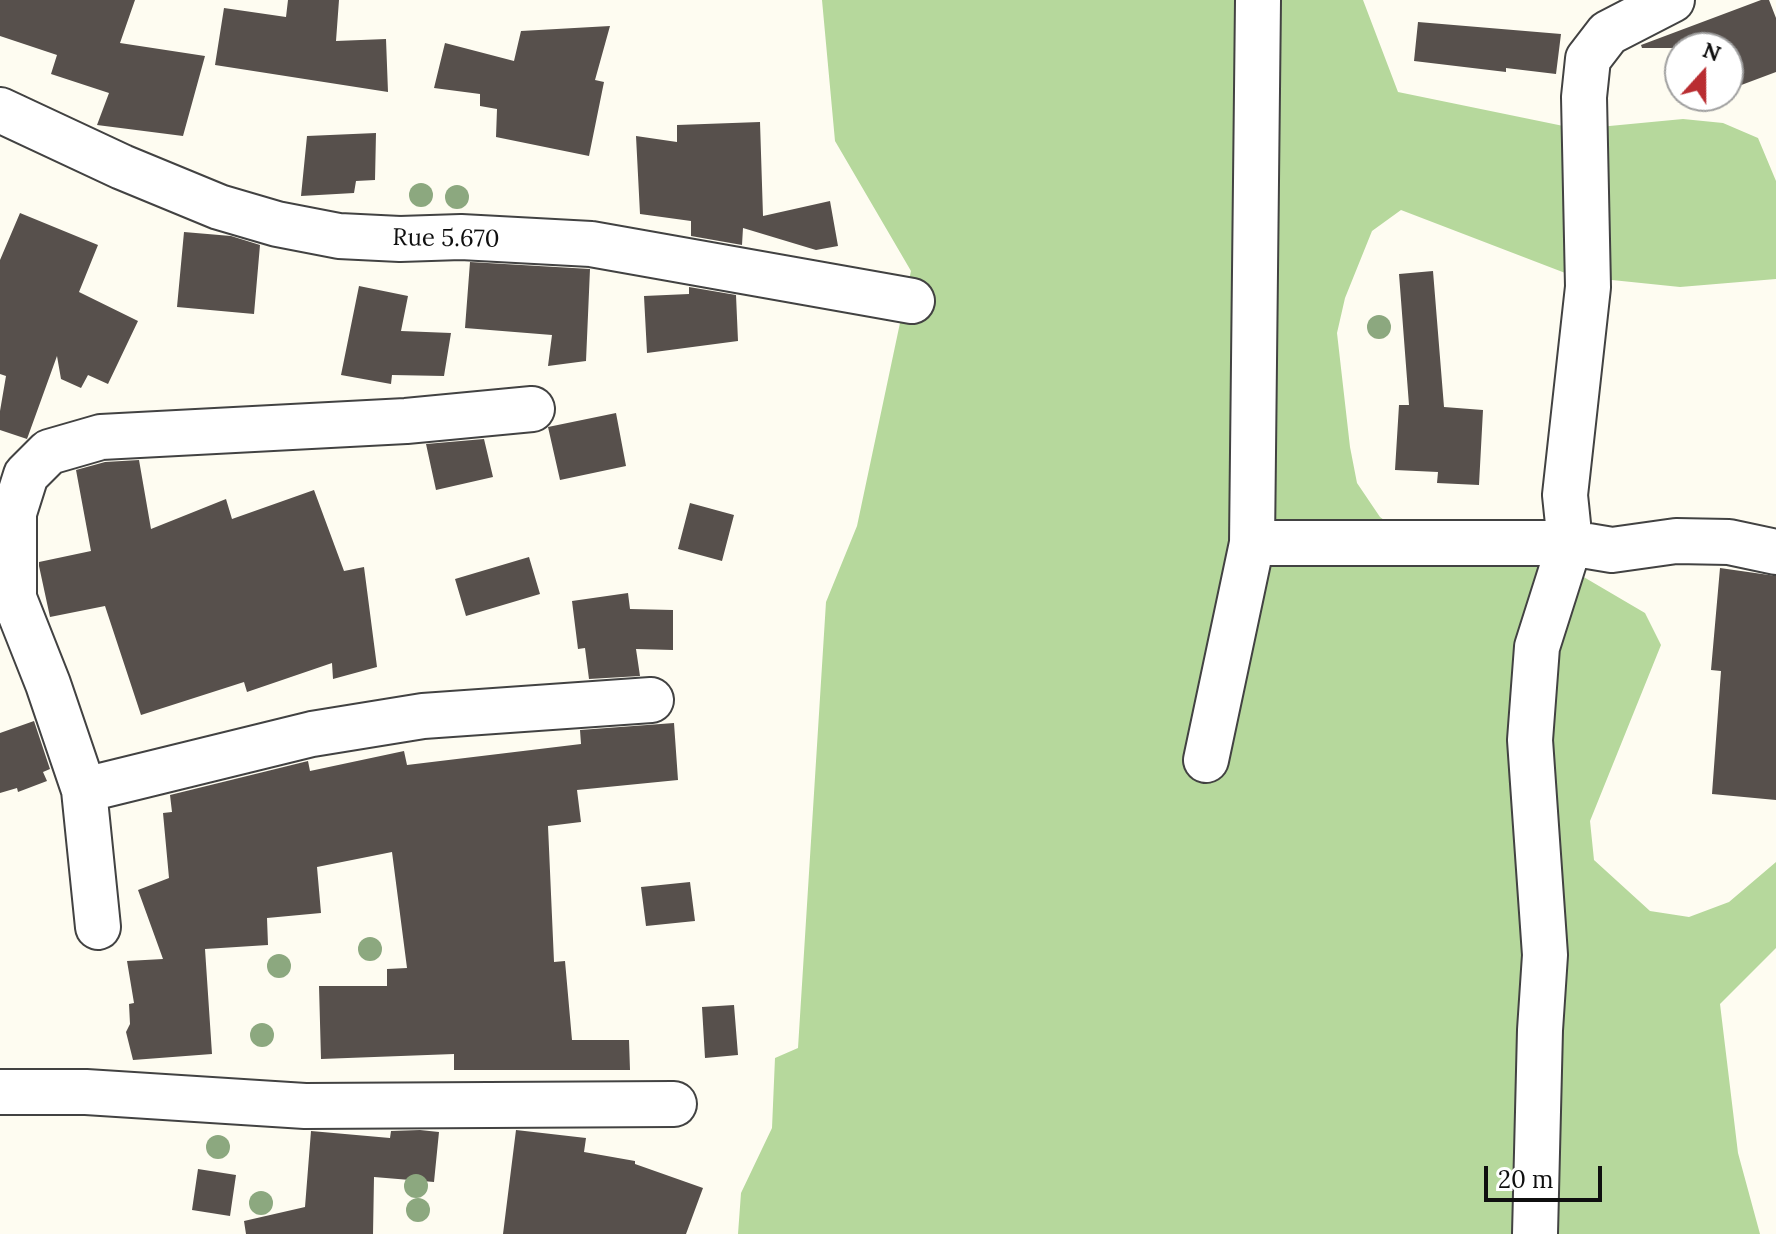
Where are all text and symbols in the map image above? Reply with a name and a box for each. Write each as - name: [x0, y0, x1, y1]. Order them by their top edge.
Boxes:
- north arrow: [1664, 32, 1744, 112]
- text: N: [1699, 35, 1725, 68]
- street label: Rue 5.670: [392, 224, 500, 254]
- scale bar: [1488, 1150, 1606, 1200]
- text: 20 m: [1498, 1164, 1554, 1195]

